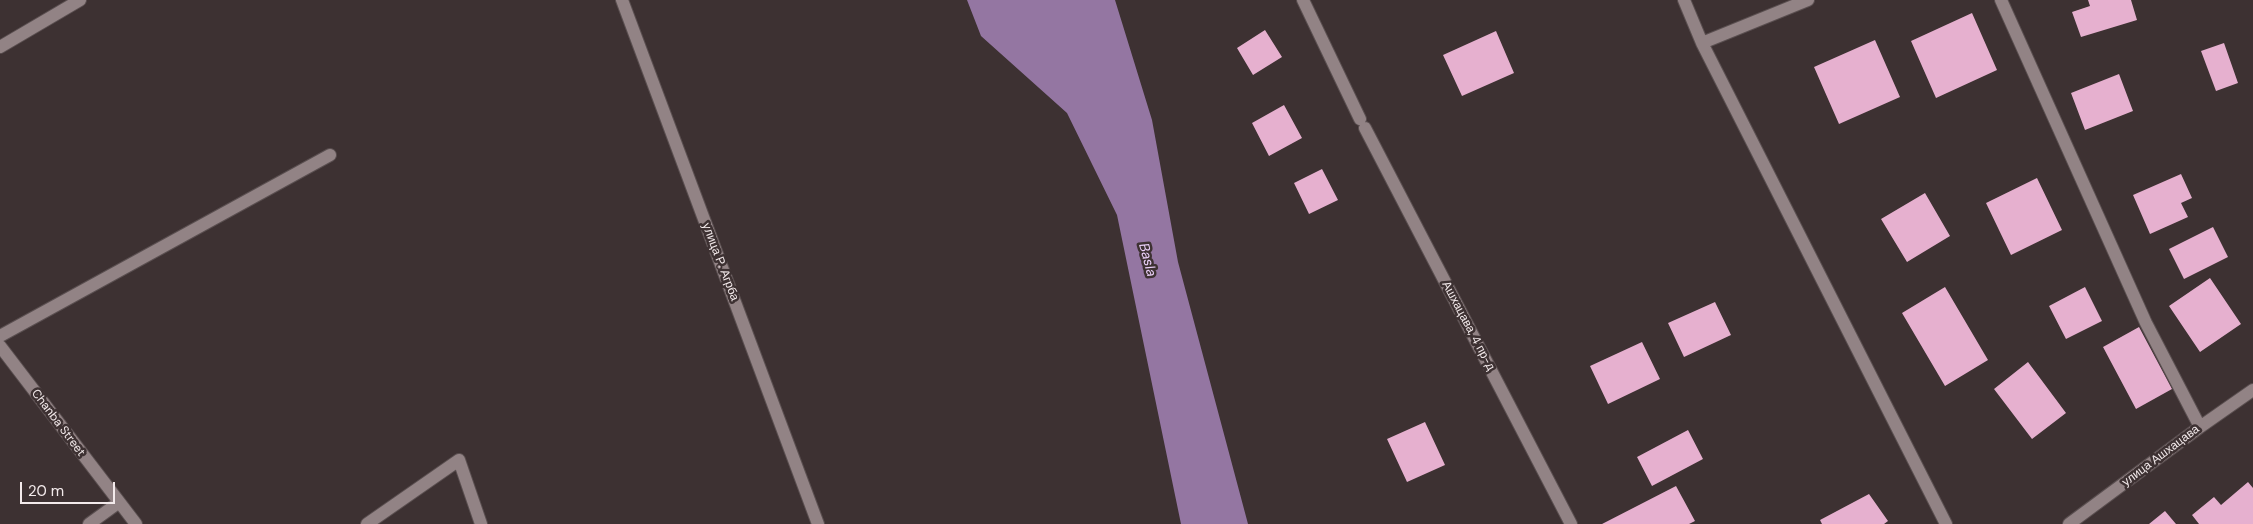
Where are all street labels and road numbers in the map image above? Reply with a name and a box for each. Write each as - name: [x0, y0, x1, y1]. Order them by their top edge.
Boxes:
- street label: улица Р. Агрба: [699, 221, 741, 303]
- street label: Ашхацава, 4 пр-д: [1438, 279, 1498, 373]
- street label: Chanba Street: [28, 387, 88, 459]
- street label: улица Ашхацава: [2120, 422, 2202, 490]

